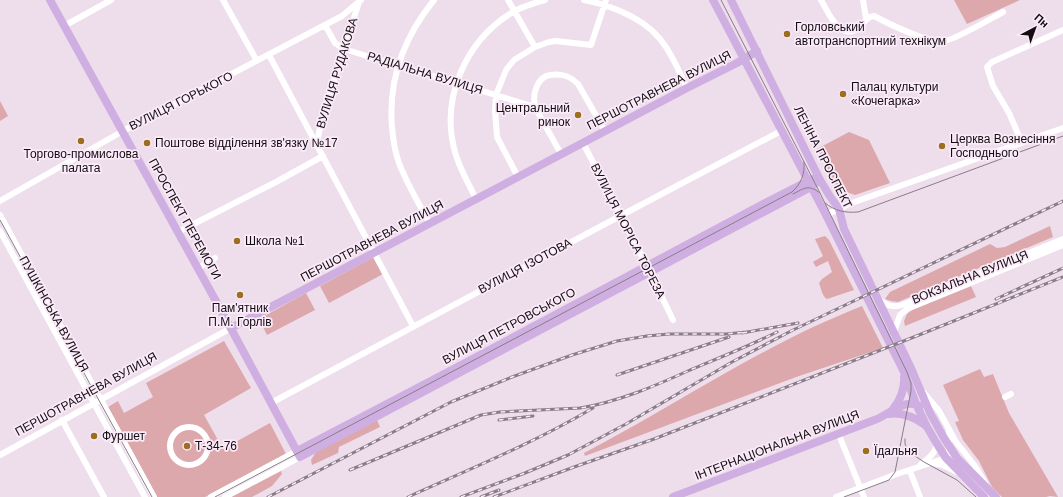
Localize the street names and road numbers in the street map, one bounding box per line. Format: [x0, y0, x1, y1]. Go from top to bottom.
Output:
street label: ВУЛИЦЯ РУДАКОВА [313, 16, 361, 130]
street label: ПЕРШОТРАВНЕВА ВУЛИЦЯ [585, 47, 733, 133]
street label: РАДІАЛЬНА ВУЛИЦЯ [366, 49, 484, 97]
street label: ВУЛИЦЯ ГОРЬКОГО [127, 69, 235, 133]
street label: ЛЕНІНА ПРОСПЕКТ [791, 103, 855, 211]
street label: ПРОСПЕКТ ПЕРЕМОГИ [146, 156, 224, 282]
street label: ВУЛИЦЯ МОРІСА ТОРЕЗА [588, 161, 668, 301]
street label: ПЕРШОТРАВНЕВА ВУЛИЦЯ [298, 197, 446, 285]
street label: ВУЛИЦЯ ІЗОТОВА [476, 235, 574, 297]
street label: ВОКЗАЛЬНА ВУЛИЦЯ [910, 247, 1030, 307]
street label: ПУШКІНСЬКА ВУЛИЦЯ [16, 254, 92, 374]
street label: ВУЛИЦЯ ПЕТРОВСЬКОГО [440, 285, 578, 367]
street label: ПЕРШОТРАВНЕВА ВУЛИЦЯ [13, 349, 159, 439]
street label: ІНТЕРНАЦІОНАЛЬНА ВУЛИЦЯ [693, 407, 861, 483]

